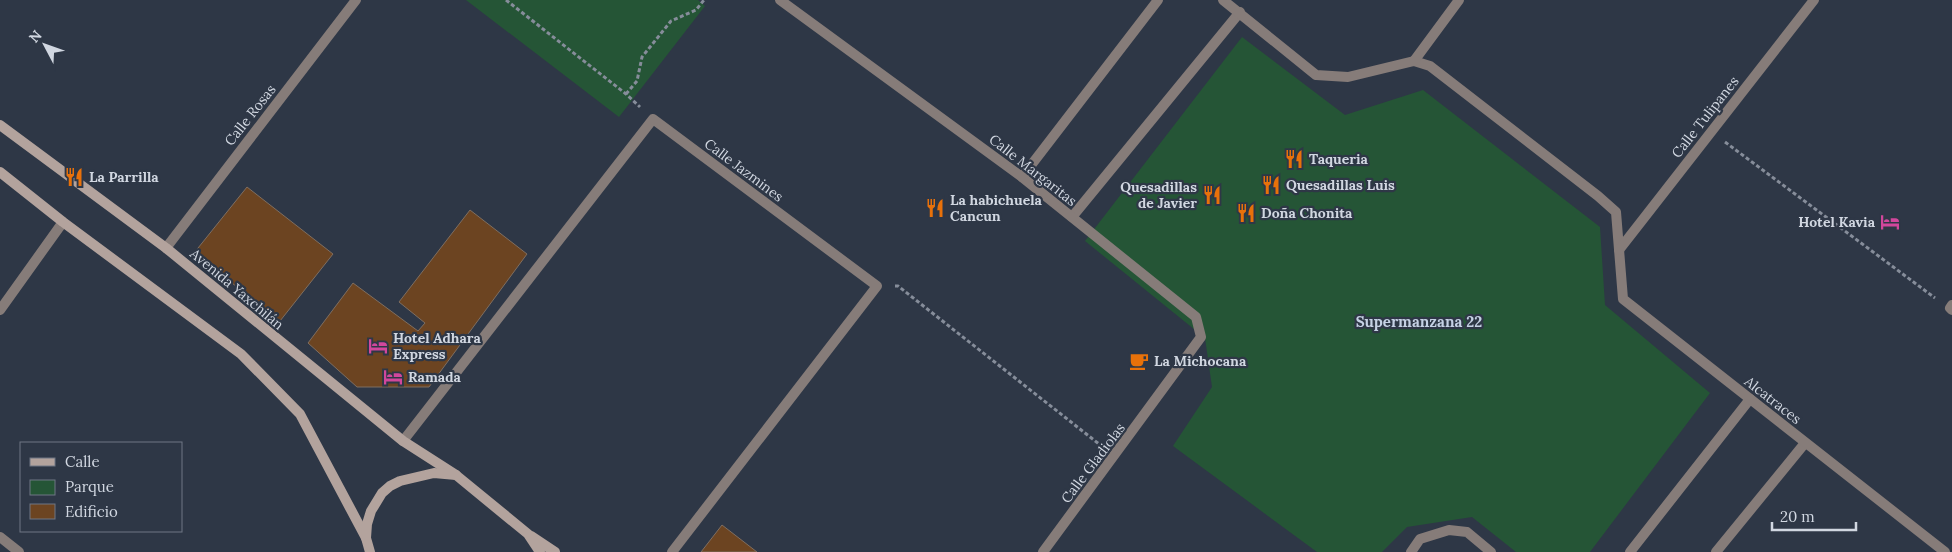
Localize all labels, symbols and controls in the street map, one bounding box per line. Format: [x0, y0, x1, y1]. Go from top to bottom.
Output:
north arrow [20, 20, 70, 70]
text: N [25, 26, 46, 46]
street label: Calle Tulipanes [1667, 72, 1743, 162]
street label: Calle Rosas [220, 81, 280, 149]
street label: Calle Margaritas [986, 130, 1080, 210]
street label: Calle Jazmines [701, 134, 787, 206]
restaurant icon: Taqueria [1283, 148, 1305, 170]
place label: Taqueria [1309, 150, 1368, 168]
restaurant icon: La Parrilla [63, 166, 85, 188]
place label: La Parrilla [89, 168, 159, 186]
restaurant icon: Quesadillas Luis [1260, 174, 1282, 196]
place label: Quesadillas Luis [1286, 176, 1395, 194]
place label: Quesadillas de Javier [1120, 178, 1197, 212]
restaurant icon: Quesadillas de Javier [1201, 184, 1223, 206]
place label: La habichuela Cancun [950, 191, 1043, 225]
restaurant icon: La habichuela Cancun [924, 197, 946, 219]
restaurant icon: Doña Chonita [1235, 202, 1257, 224]
place label: Doña Chonita [1261, 204, 1353, 222]
hotel icon: Hotel Kavia [1879, 211, 1901, 233]
place label: Hotel Kavia [1798, 213, 1876, 231]
street label: Avenida Yaxchilán [186, 244, 288, 334]
district label: Supermanzana 22 [1356, 312, 1482, 331]
place label: Hotel Adhara Express [393, 329, 481, 363]
hotel icon: Hotel Adhara Express [367, 335, 389, 357]
cafe icon: La Michocana [1128, 350, 1150, 372]
place label: La Michocana [1154, 352, 1247, 370]
hotel icon: Ramada [382, 366, 404, 388]
place label: Ramada [408, 368, 461, 386]
street label: Alcatraces [1740, 372, 1805, 428]
street label: Calle Gladiolas [1057, 419, 1129, 507]
legend [20, 442, 182, 532]
text: Calle [65, 452, 100, 471]
text: Parque [65, 477, 114, 496]
scale bar [1772, 500, 1856, 532]
text: Edificio [65, 502, 118, 521]
text: 20 m [1780, 507, 1815, 526]

